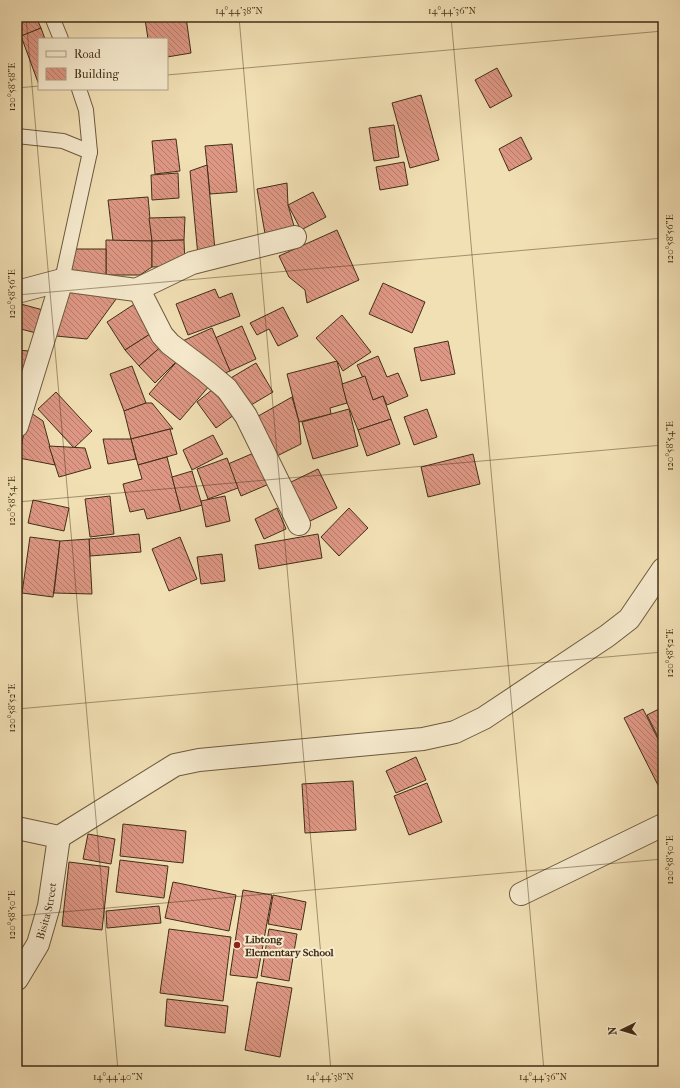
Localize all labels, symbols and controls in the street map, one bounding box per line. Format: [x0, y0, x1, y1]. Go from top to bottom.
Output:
text: 14°44'38"N [215, 5, 263, 17]
text: 14°44'36"N [428, 5, 476, 17]
legend [38, 38, 168, 90]
text: Road [74, 47, 101, 61]
text: 120°58'58"E [6, 63, 18, 111]
text: Building [74, 67, 119, 81]
text: 120°58'56"E [664, 214, 676, 264]
text: 120°58'56"E [6, 269, 18, 319]
text: 120°58'54"E [664, 421, 676, 471]
text: 120°58'54"E [6, 476, 18, 526]
text: 120°58'52"E [664, 629, 676, 677]
text: 120°58'52"E [6, 684, 18, 732]
text: 120°58'50"E [664, 835, 676, 885]
street label: Bisita Street [33, 882, 59, 941]
text: 120°58'50"E [6, 890, 18, 940]
place label: Libtong Elementary School [245, 933, 335, 959]
marker: Libtong Elementary School [232, 940, 242, 950]
north arrow [602, 1010, 642, 1050]
text: N [606, 1025, 619, 1036]
text: 14°44'40"N [93, 1071, 143, 1083]
text: 14°44'38"N [306, 1071, 354, 1083]
text: 14°44'36"N [519, 1071, 567, 1083]

